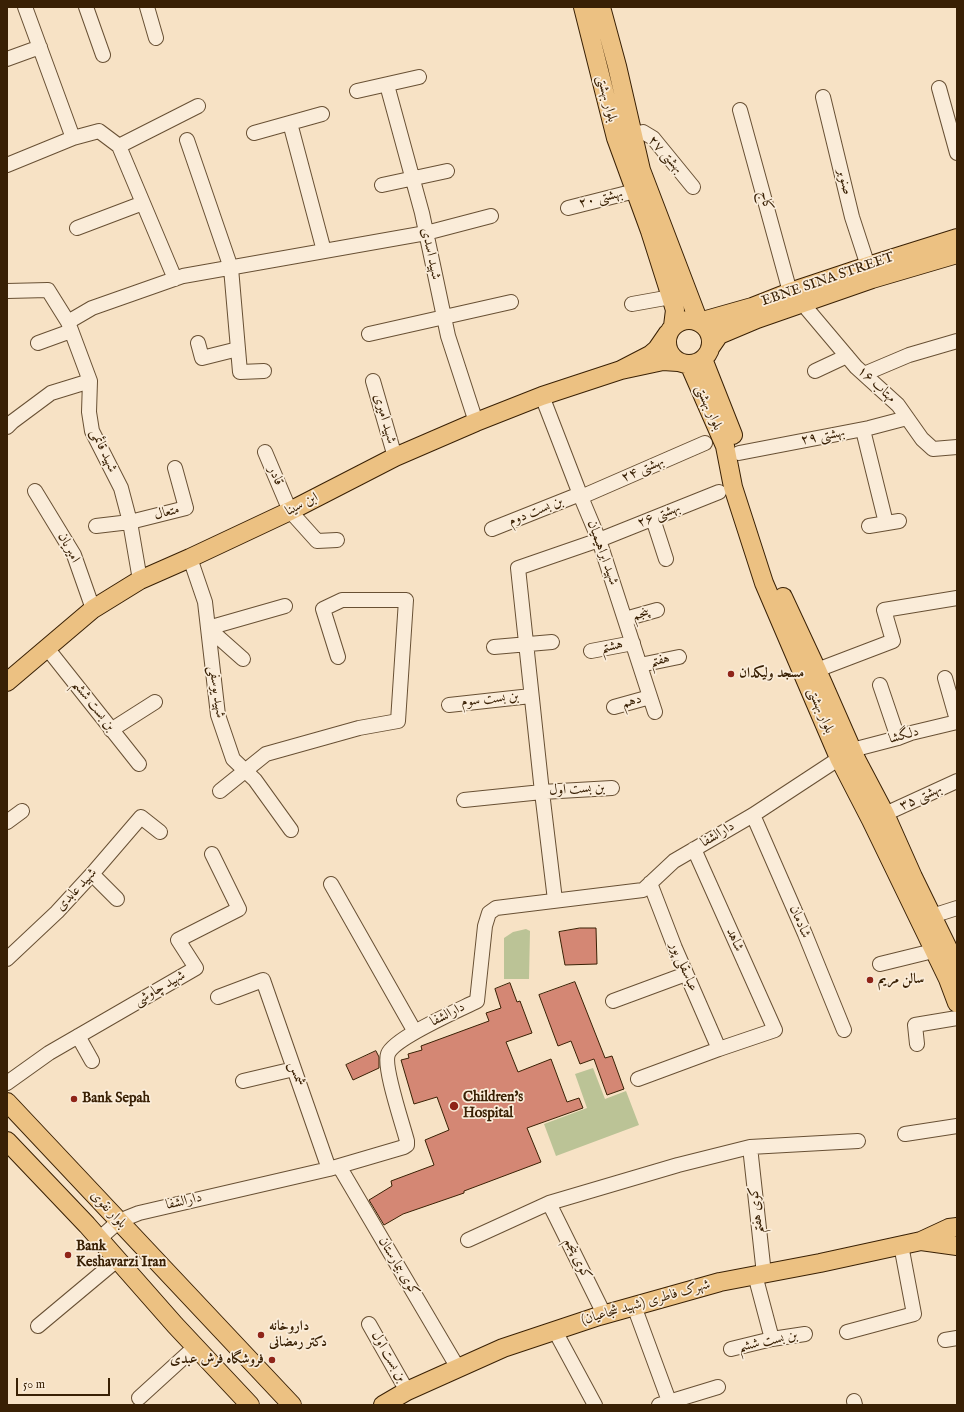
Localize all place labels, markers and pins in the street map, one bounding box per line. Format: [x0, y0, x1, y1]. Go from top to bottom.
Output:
place label: مسجد ولیکدان [739, 666, 804, 682]
marker: مسجد ولیکدان [726, 669, 736, 679]
place label: سالن مریم [878, 972, 924, 988]
marker: سالن مریم [865, 975, 875, 985]
place label: Children's Hospital [463, 1090, 523, 1122]
place label: Bank Sepah [82, 1091, 150, 1107]
marker: Bank Sepah [69, 1094, 79, 1104]
marker: Children's Hospital [448, 1100, 460, 1112]
place label: Bank Keshavarzi Iran [76, 1239, 166, 1272]
marker: Bank Keshavarzi Iran [63, 1250, 73, 1260]
place label: داروخانه دکتر رمضانی [269, 1319, 327, 1352]
marker: داروخانه دکتر رمضانی [256, 1330, 266, 1340]
place label: فروشگاه فرش عبدی [170, 1352, 264, 1368]
marker: فروشگاه فرش عبدی [267, 1355, 277, 1365]

